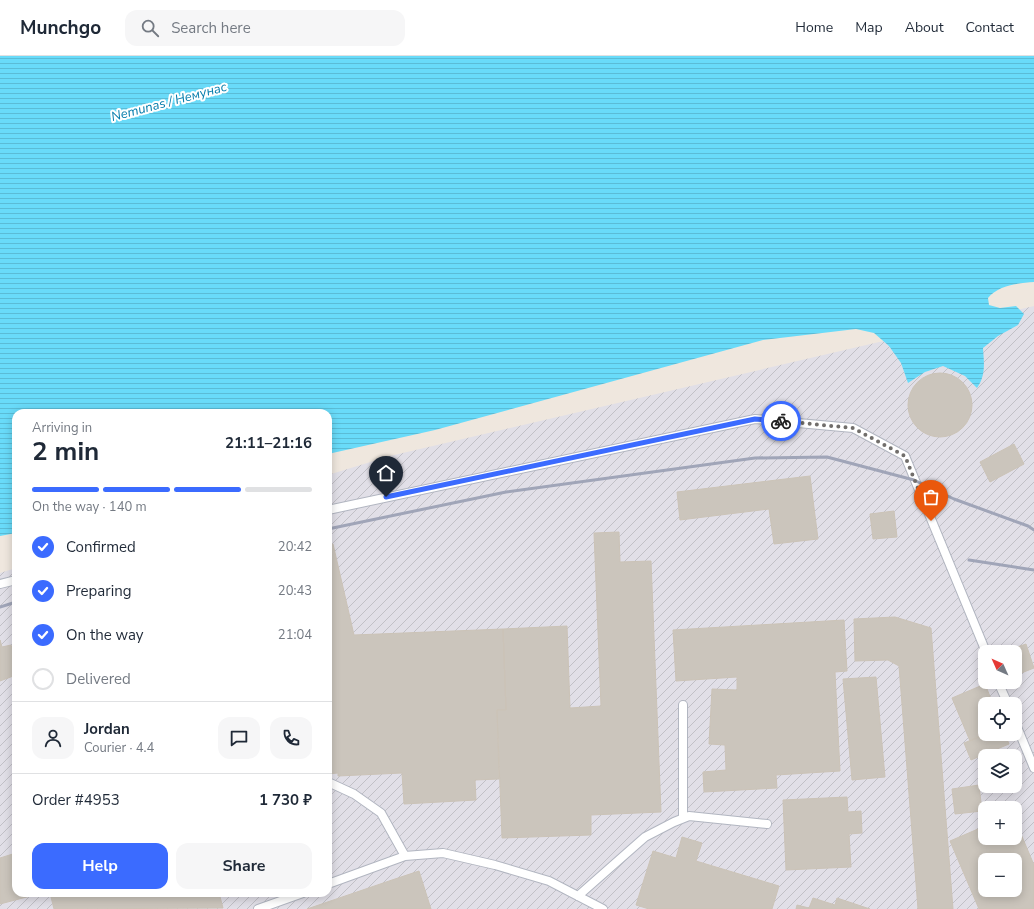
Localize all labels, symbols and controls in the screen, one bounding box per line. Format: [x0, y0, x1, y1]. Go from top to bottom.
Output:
search box [125, 10, 405, 46]
text: Munchgo [20, 15, 101, 41]
icon: search [139, 17, 161, 39]
text: Search here [171, 18, 251, 38]
text: Home [795, 18, 833, 37]
text: Map [855, 18, 883, 37]
text: About [905, 18, 944, 37]
text: Contact [966, 18, 1014, 37]
water label: Nemunas / Немунас [109, 78, 230, 126]
courier [761, 401, 801, 441]
icon: bike [770, 410, 792, 432]
text: Arriving in [32, 419, 92, 437]
text: 21:11–21:16 [225, 433, 312, 453]
text: 2 min [32, 434, 99, 469]
pin [369, 456, 403, 497]
icon: home [375, 462, 397, 484]
pin [914, 480, 948, 521]
icon: bag [920, 486, 942, 508]
text: On the way · 140 m [32, 498, 147, 516]
icon: check [32, 536, 54, 558]
text: Confirmed [66, 537, 136, 557]
text: 20:42 [278, 538, 312, 556]
icon: check [32, 580, 54, 602]
text: Preparing [66, 581, 131, 601]
text: 20:43 [278, 582, 312, 600]
icon: check [32, 624, 54, 646]
text: On the way [66, 625, 144, 645]
text: 21:04 [278, 626, 312, 644]
north arrow [978, 645, 1022, 689]
map controls [978, 645, 1022, 897]
text: Delivered [66, 669, 131, 689]
button: locate [978, 697, 1022, 741]
button: person [32, 717, 74, 759]
button: chat [218, 717, 260, 759]
button: phone [270, 717, 312, 759]
text: Jordan [84, 719, 130, 739]
text: Courier · 4.4 [84, 739, 154, 757]
button: layers [978, 749, 1022, 793]
text: Order #4953 [32, 790, 120, 810]
text: 1 730 ₽ [259, 790, 312, 810]
button: + [978, 801, 1022, 845]
button: Help [32, 843, 168, 889]
button: Share [176, 843, 312, 889]
button: − [978, 853, 1022, 897]

